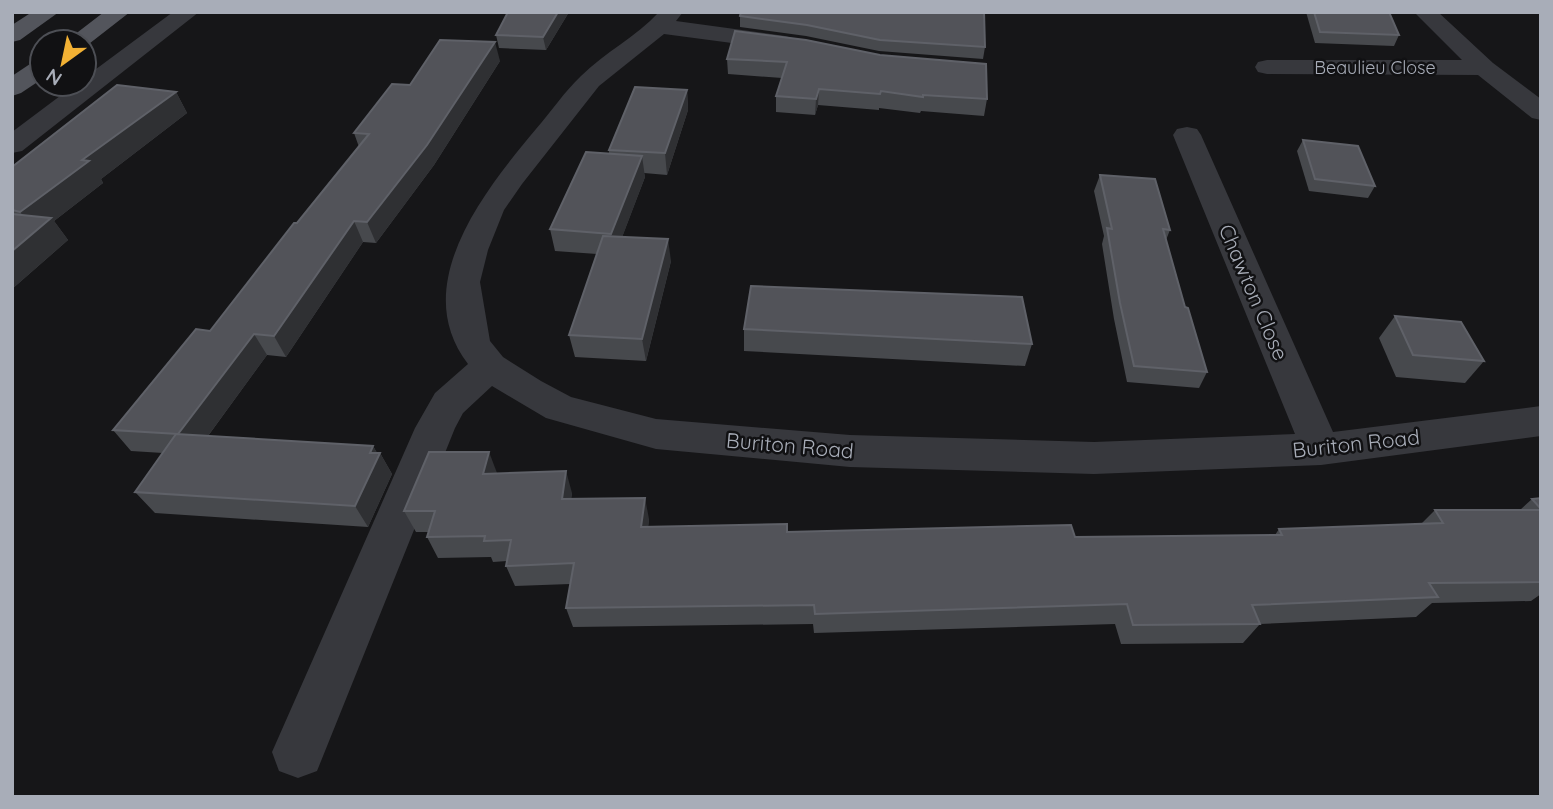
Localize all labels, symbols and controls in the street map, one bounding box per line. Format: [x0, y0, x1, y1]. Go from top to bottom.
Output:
north arrow [28, 28, 98, 98]
street label: Beaulieu Close [1314, 56, 1436, 79]
text: N [41, 63, 66, 91]
street label: Chawton Close [1214, 220, 1294, 364]
street label: Buriton Road [1291, 423, 1421, 463]
street label: Buriton Road [725, 426, 855, 464]

